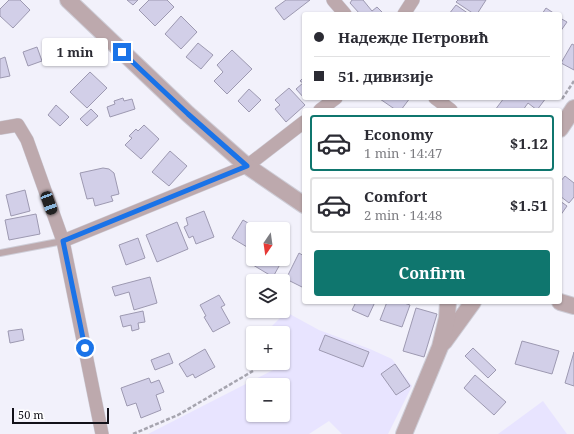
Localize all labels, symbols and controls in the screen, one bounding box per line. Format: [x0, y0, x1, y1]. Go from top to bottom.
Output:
text: Надежде Петровић [338, 27, 489, 47]
callout: 1 min [42, 38, 108, 66]
text: 1 min [57, 43, 93, 61]
route end [113, 43, 131, 61]
text: 51. дивизије [338, 66, 433, 86]
text: Economy [364, 124, 433, 144]
icon: car [316, 125, 352, 161]
text: $1.12 [510, 133, 548, 153]
text: 1 min · 14:47 [364, 144, 442, 162]
text: Comfort [364, 186, 427, 206]
icon: car [316, 187, 352, 223]
car [39, 190, 59, 216]
text: $1.51 [510, 195, 548, 215]
text: 2 min · 14:48 [364, 206, 442, 224]
north arrow [246, 222, 290, 266]
map controls [246, 222, 290, 422]
button: Confirm [314, 250, 550, 296]
button: layers [246, 274, 290, 318]
button: + [246, 326, 290, 370]
route start [76, 339, 94, 357]
button: − [246, 378, 290, 422]
scale bar [12, 406, 109, 425]
text: 50 m [18, 407, 44, 422]

